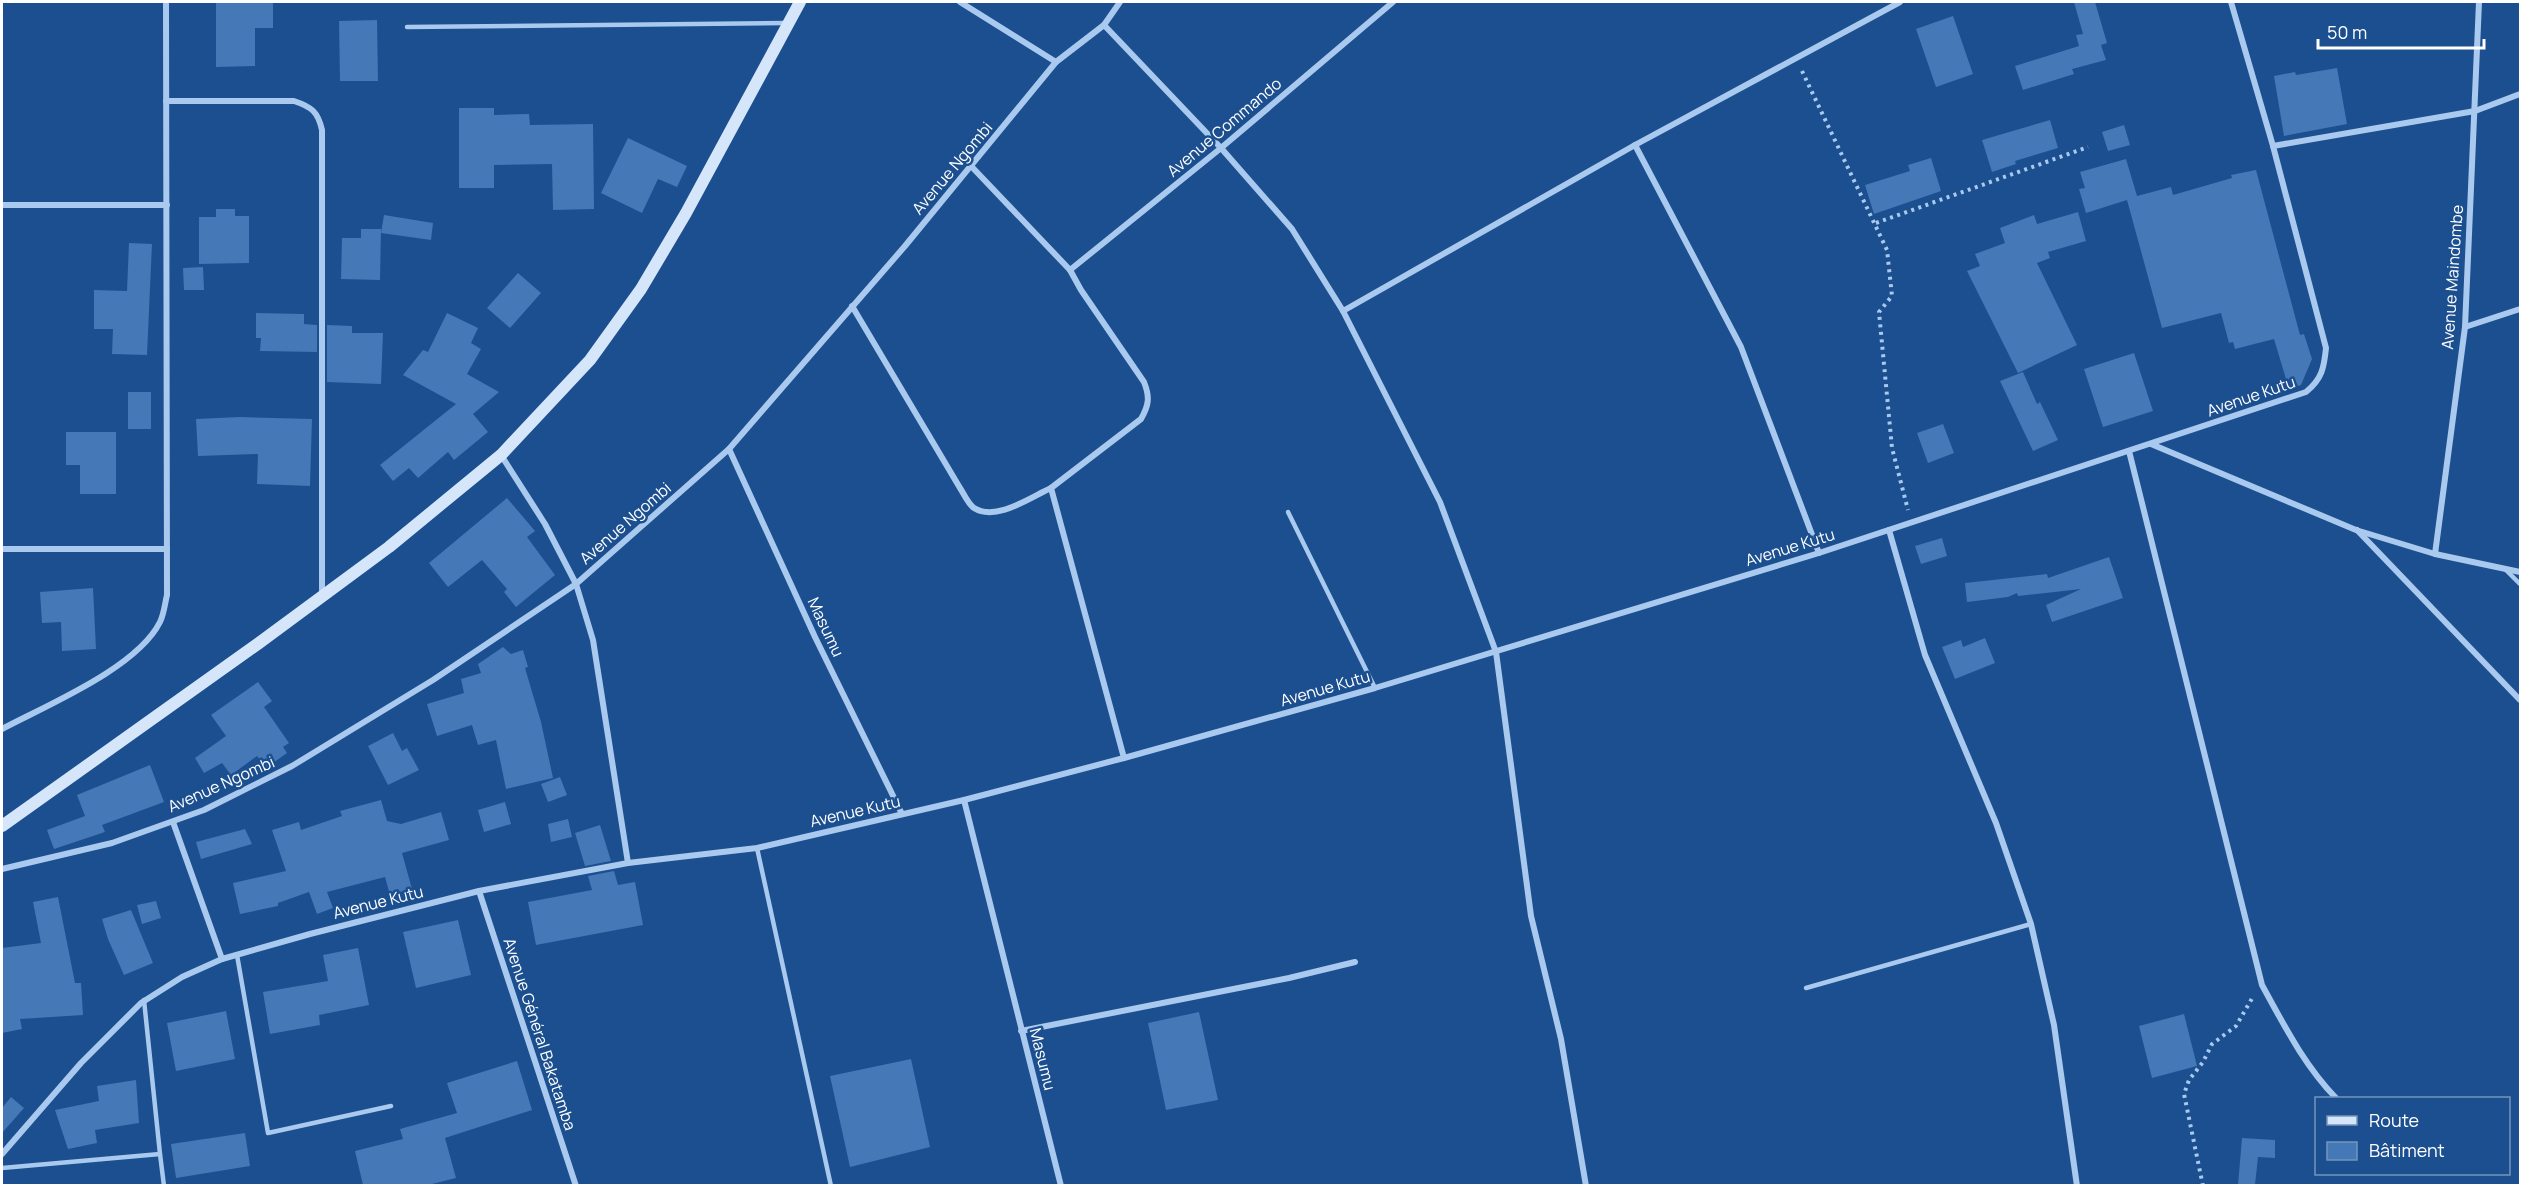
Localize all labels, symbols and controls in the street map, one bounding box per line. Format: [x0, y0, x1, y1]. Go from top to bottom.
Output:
scale bar [2318, 12, 2484, 50]
text: 50 m [2327, 20, 2367, 44]
street label: Avenue Commando [1162, 73, 1286, 181]
street label: Avenue Ngombi [907, 117, 997, 219]
street label: Avenue Maindombe [2436, 204, 2468, 350]
street label: Avenue Kutu [2204, 371, 2298, 421]
street label: Avenue Ngombi [575, 477, 675, 569]
street label: Avenue Kutu [1743, 523, 1837, 571]
street label: Masumu [803, 594, 849, 660]
street label: Avenue Kutu [1278, 665, 1372, 711]
street label: Avenue Ngombi [164, 751, 278, 817]
street label: Avenue Kutu [808, 790, 902, 832]
street label: Avenue Kutu [331, 880, 425, 924]
street label: Avenue Général Bakatamba [498, 935, 582, 1133]
street label: Masumu [1025, 1026, 1061, 1092]
legend [2315, 1097, 2510, 1175]
text: Route [2369, 1108, 2419, 1132]
text: Bâtiment [2369, 1138, 2445, 1162]

